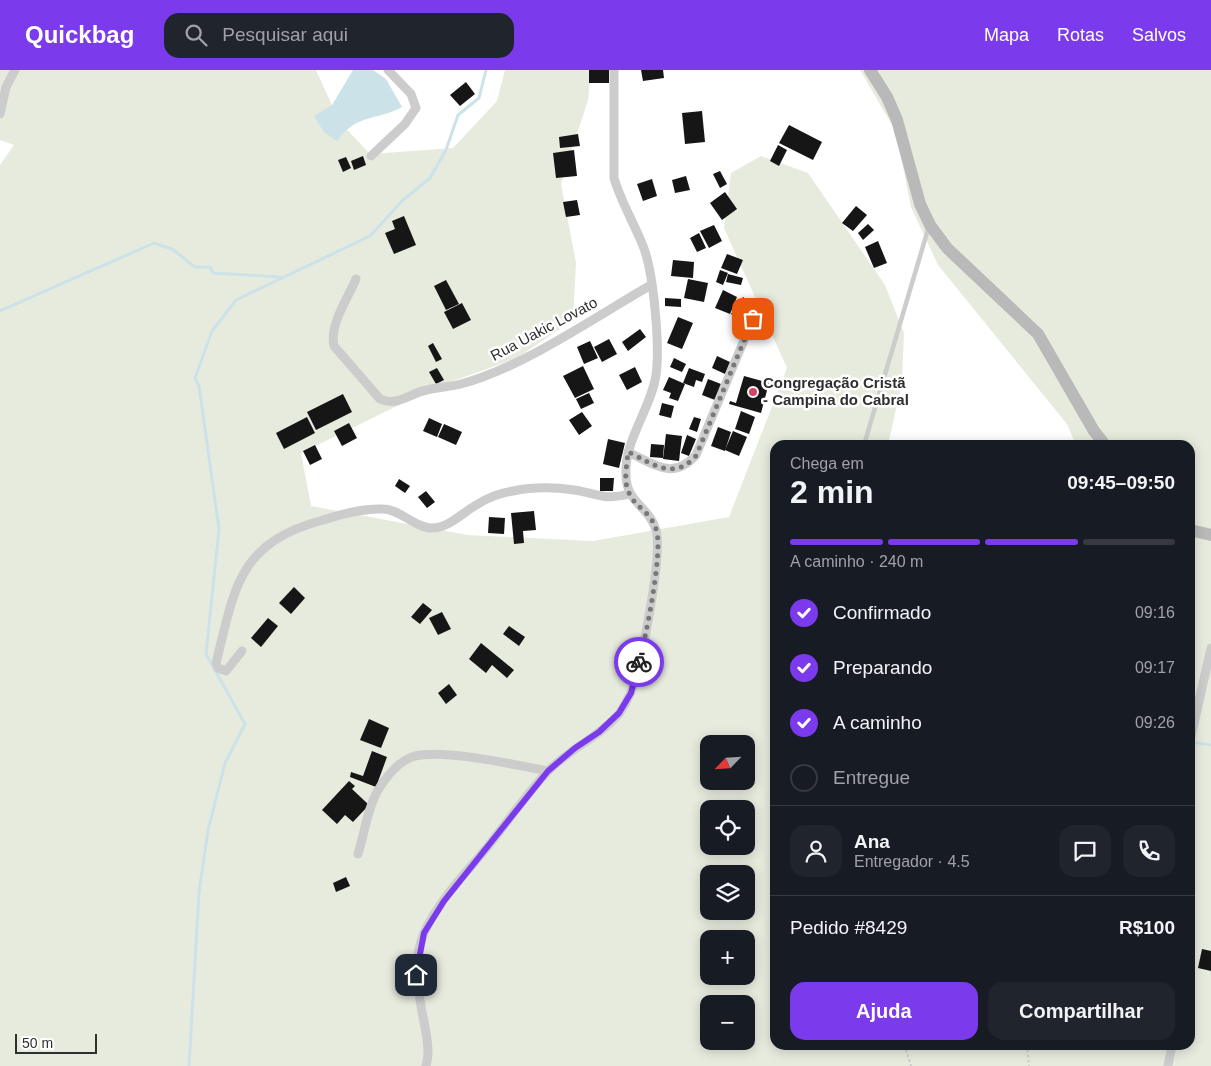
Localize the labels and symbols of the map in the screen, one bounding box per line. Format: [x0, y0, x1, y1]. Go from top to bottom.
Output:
street label: Rua Uakic Lovato [488, 293, 600, 364]
pin [732, 298, 774, 340]
place label: Congregação Cristã - Campina do Cabral [763, 374, 909, 408]
marker: Congregação Cristã - Campina do Cabral [747, 386, 759, 398]
courier [614, 637, 664, 687]
north arrow [700, 735, 755, 790]
pin [395, 954, 437, 996]
scale bar [15, 1031, 98, 1054]

